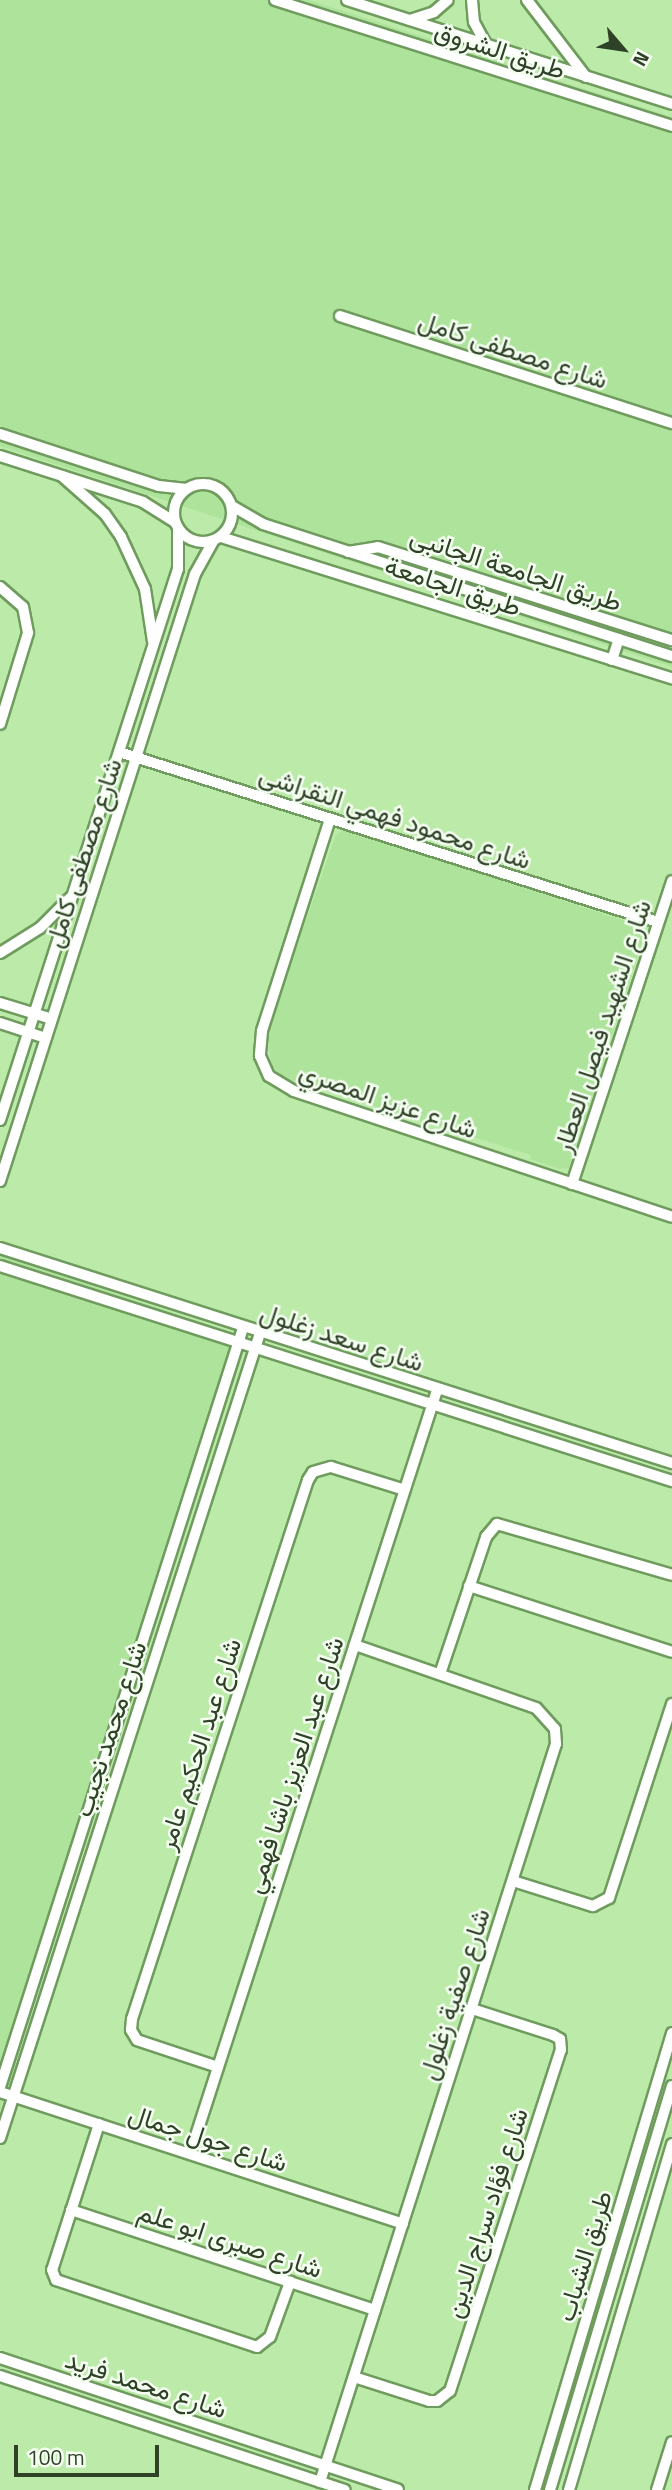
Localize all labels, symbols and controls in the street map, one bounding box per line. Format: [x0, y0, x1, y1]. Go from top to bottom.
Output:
street label: طريق الشروق [431, 14, 569, 86]
north arrow [588, 14, 658, 84]
text: N [626, 47, 658, 72]
street label: شارع مصطفى كامل [415, 305, 611, 395]
street label: طريق الجامعة الجانبى [406, 520, 626, 618]
street label: طريق الجامعة [381, 549, 525, 623]
street label: شارع مصطفى كامل [38, 755, 128, 951]
street label: شارع محمود فهمي النقراشى [255, 758, 535, 876]
street label: شارع الشهيد فيصل العطار [546, 896, 658, 1156]
street label: شارع عزيز المصري [295, 1055, 481, 1145]
street label: شارع سعد زغلول [256, 1296, 428, 1378]
street label: شارع عبد العزيز باشا فهمي [238, 1633, 350, 1897]
street label: شارع عبد الحكيم عامر [150, 1634, 248, 1854]
street label: شارع محمد نجيب [67, 1637, 153, 1821]
street label: شارع صفية زغلول [412, 1904, 496, 2084]
street label: شارع جول جمال [125, 2098, 291, 2178]
street label: شارع فؤاد سراج الدين [437, 2104, 535, 2322]
street label: طريق الشباب [549, 2187, 619, 2325]
street label: شارع صبرى ابو علم [134, 2195, 326, 2285]
street label: شارع محمد فريد [61, 2343, 231, 2425]
scale bar [18, 2430, 163, 2474]
text: 100 m [27, 2441, 84, 2473]

